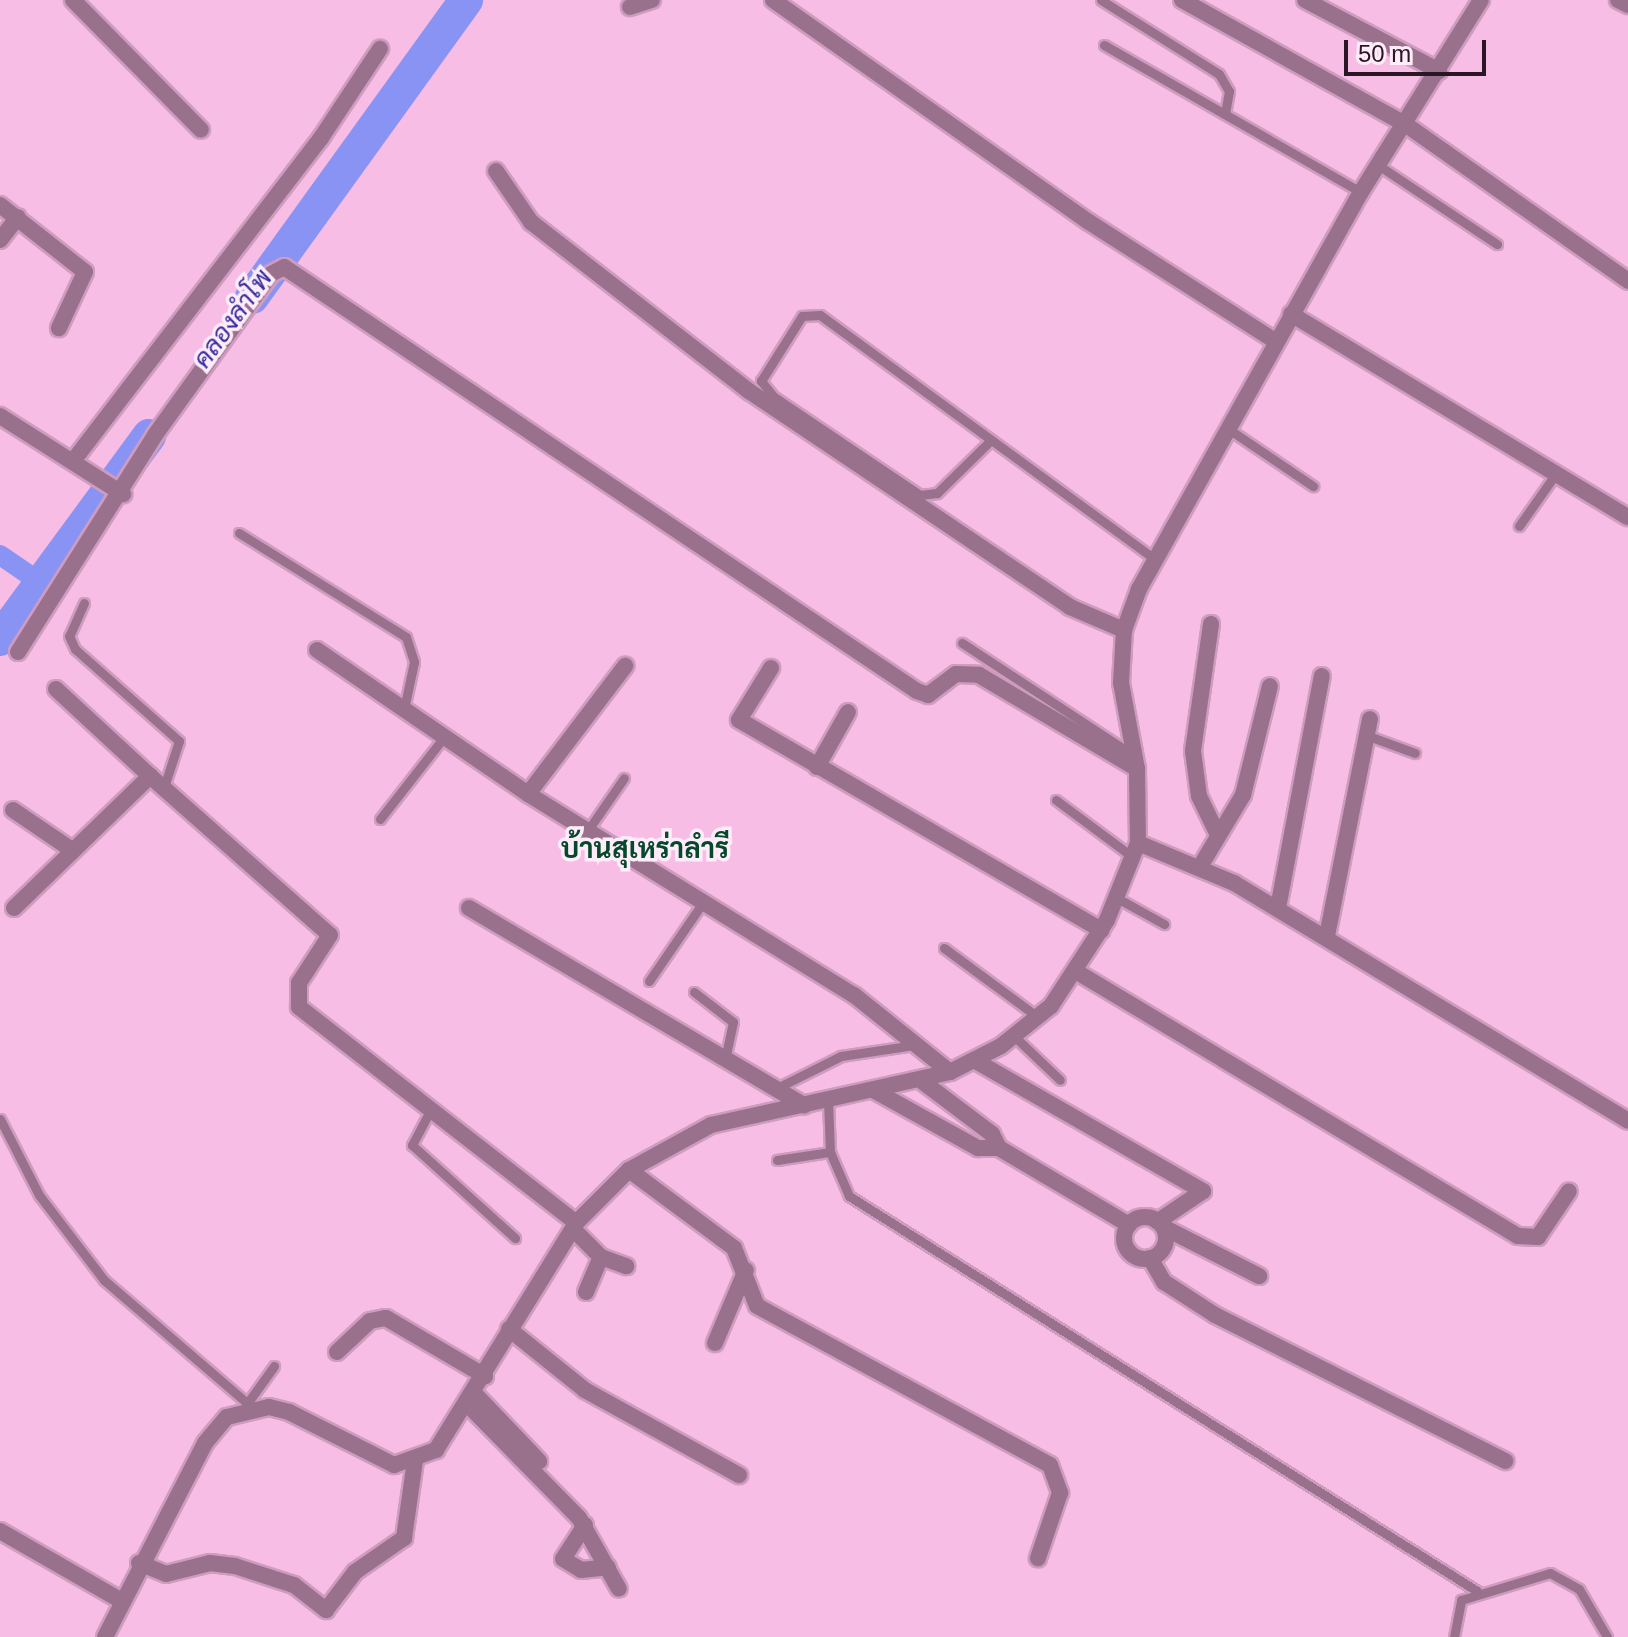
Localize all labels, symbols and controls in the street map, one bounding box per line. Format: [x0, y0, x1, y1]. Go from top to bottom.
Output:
scale bar [1348, 24, 1490, 74]
text: 50 m [1358, 40, 1411, 67]
water label: คลองลำโพ [187, 264, 279, 374]
district label: บ้านสุเหร่าลำรี [561, 832, 729, 866]

